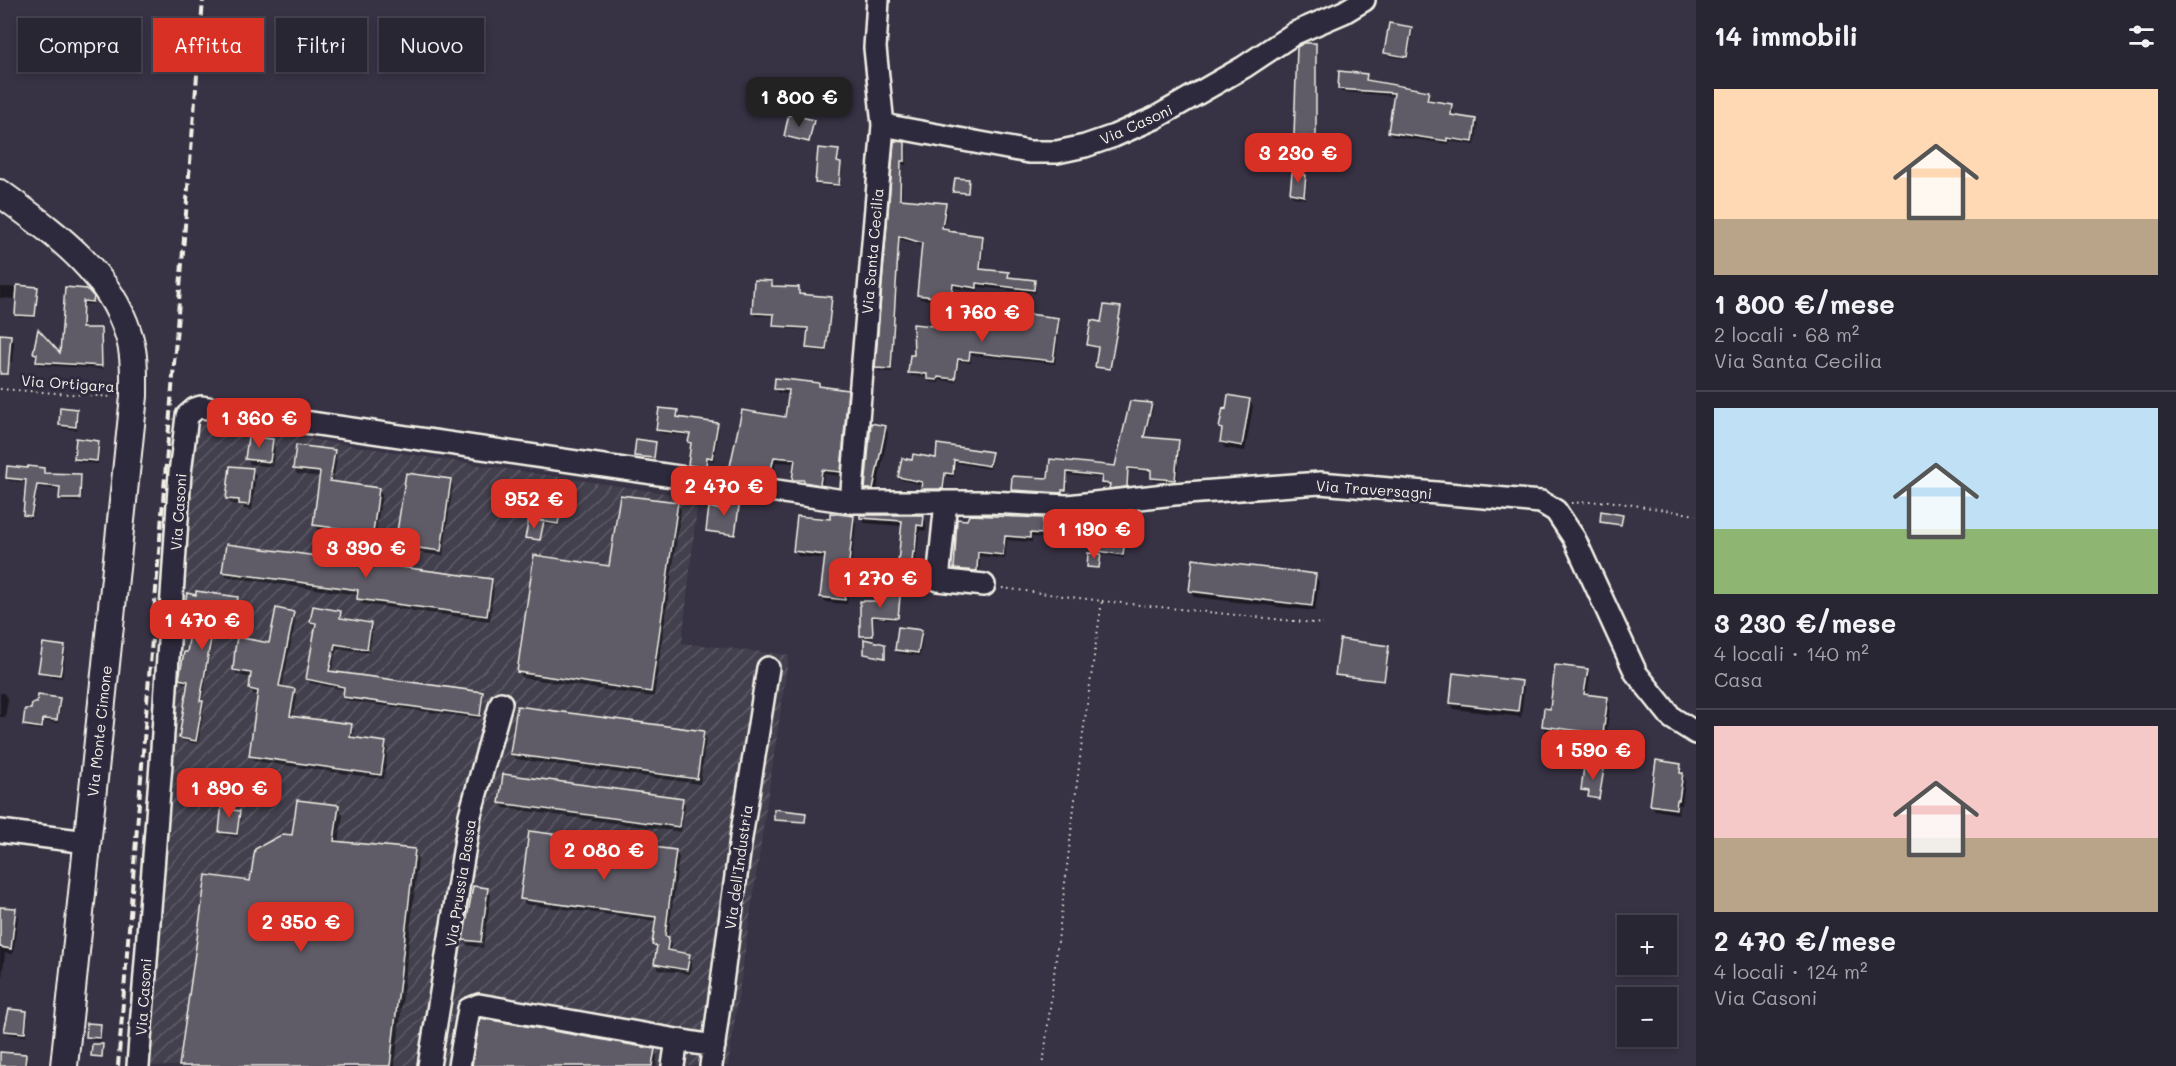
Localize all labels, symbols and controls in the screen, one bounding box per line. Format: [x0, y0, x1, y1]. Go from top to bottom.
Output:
chip: Compra [18, 18, 141, 72]
chip: Affitta [153, 18, 264, 72]
chip: Filtri [276, 18, 367, 72]
chip: Nuovo [379, 18, 484, 72]
text: 14 immobili [1714, 19, 1858, 53]
icon: filters [2125, 20, 2158, 53]
pin: 1 800 € [744, 77, 854, 128]
text: 1 800 € [760, 83, 838, 109]
street label: Via Casoni [1097, 99, 1175, 149]
icon: home [1882, 128, 1990, 236]
pin: 3 230 € [1243, 133, 1353, 184]
text: 3 230 € [1259, 139, 1337, 165]
street label: Via Santa Cecilia [857, 187, 887, 315]
text: 1 800 €/mese [1714, 287, 1895, 321]
pin: 1 760 € [927, 292, 1037, 343]
text: 1 760 € [944, 298, 1020, 324]
text: 2 locali · 68 m² [1714, 321, 1859, 347]
text: Via Santa Cecilia [1714, 347, 1882, 373]
street label: Via Ortigara [20, 370, 116, 396]
pin: 1 360 € [204, 398, 314, 449]
text: 1 360 € [221, 404, 297, 430]
icon: home [1882, 447, 1990, 555]
pin: 2 470 € [669, 466, 779, 517]
text: 2 470 € [685, 472, 763, 498]
street label: Via Casoni [165, 473, 191, 551]
street label: Via Traversagni [1315, 475, 1433, 503]
pin: 952 € [492, 479, 576, 530]
text: 952 € [505, 485, 563, 511]
pin: 1 190 € [1039, 509, 1149, 560]
text: 1 190 € [1057, 515, 1131, 541]
pin: 3 390 € [311, 528, 421, 579]
text: 3 390 € [326, 534, 406, 560]
pin: 1 270 € [825, 558, 935, 609]
text: 1 270 € [843, 564, 917, 590]
pin: 1 470 € [147, 600, 257, 651]
text: 1 470 € [164, 606, 240, 632]
text: 3 230 €/mese [1714, 606, 1896, 640]
text: 4 locali · 140 m² [1714, 640, 1869, 666]
street label: Via Monte Cimone [82, 664, 116, 798]
text: Casa [1714, 666, 1763, 692]
pin: 1 590 € [1538, 730, 1648, 781]
text: 1 590 € [1555, 736, 1631, 762]
icon: home [1882, 765, 1990, 873]
pin: 1 890 € [174, 768, 284, 819]
text: 1 890 € [191, 774, 267, 800]
street label: Via dell'Industria [719, 803, 757, 931]
street label: Via Prussia Bassa [440, 818, 480, 948]
pin: 2 080 € [549, 830, 659, 881]
text: 2 080 € [564, 836, 644, 862]
pin: 2 350 € [246, 902, 356, 953]
text: 2 350 € [262, 908, 340, 934]
map controls [1617, 915, 1677, 1047]
button: + [1617, 915, 1677, 975]
text: 2 470 €/mese [1714, 924, 1896, 958]
street label: Via Casoni [130, 958, 156, 1036]
text: 4 locali · 124 m² [1714, 958, 1868, 984]
text: Via Casoni [1714, 984, 1817, 1010]
button: − [1617, 987, 1677, 1047]

